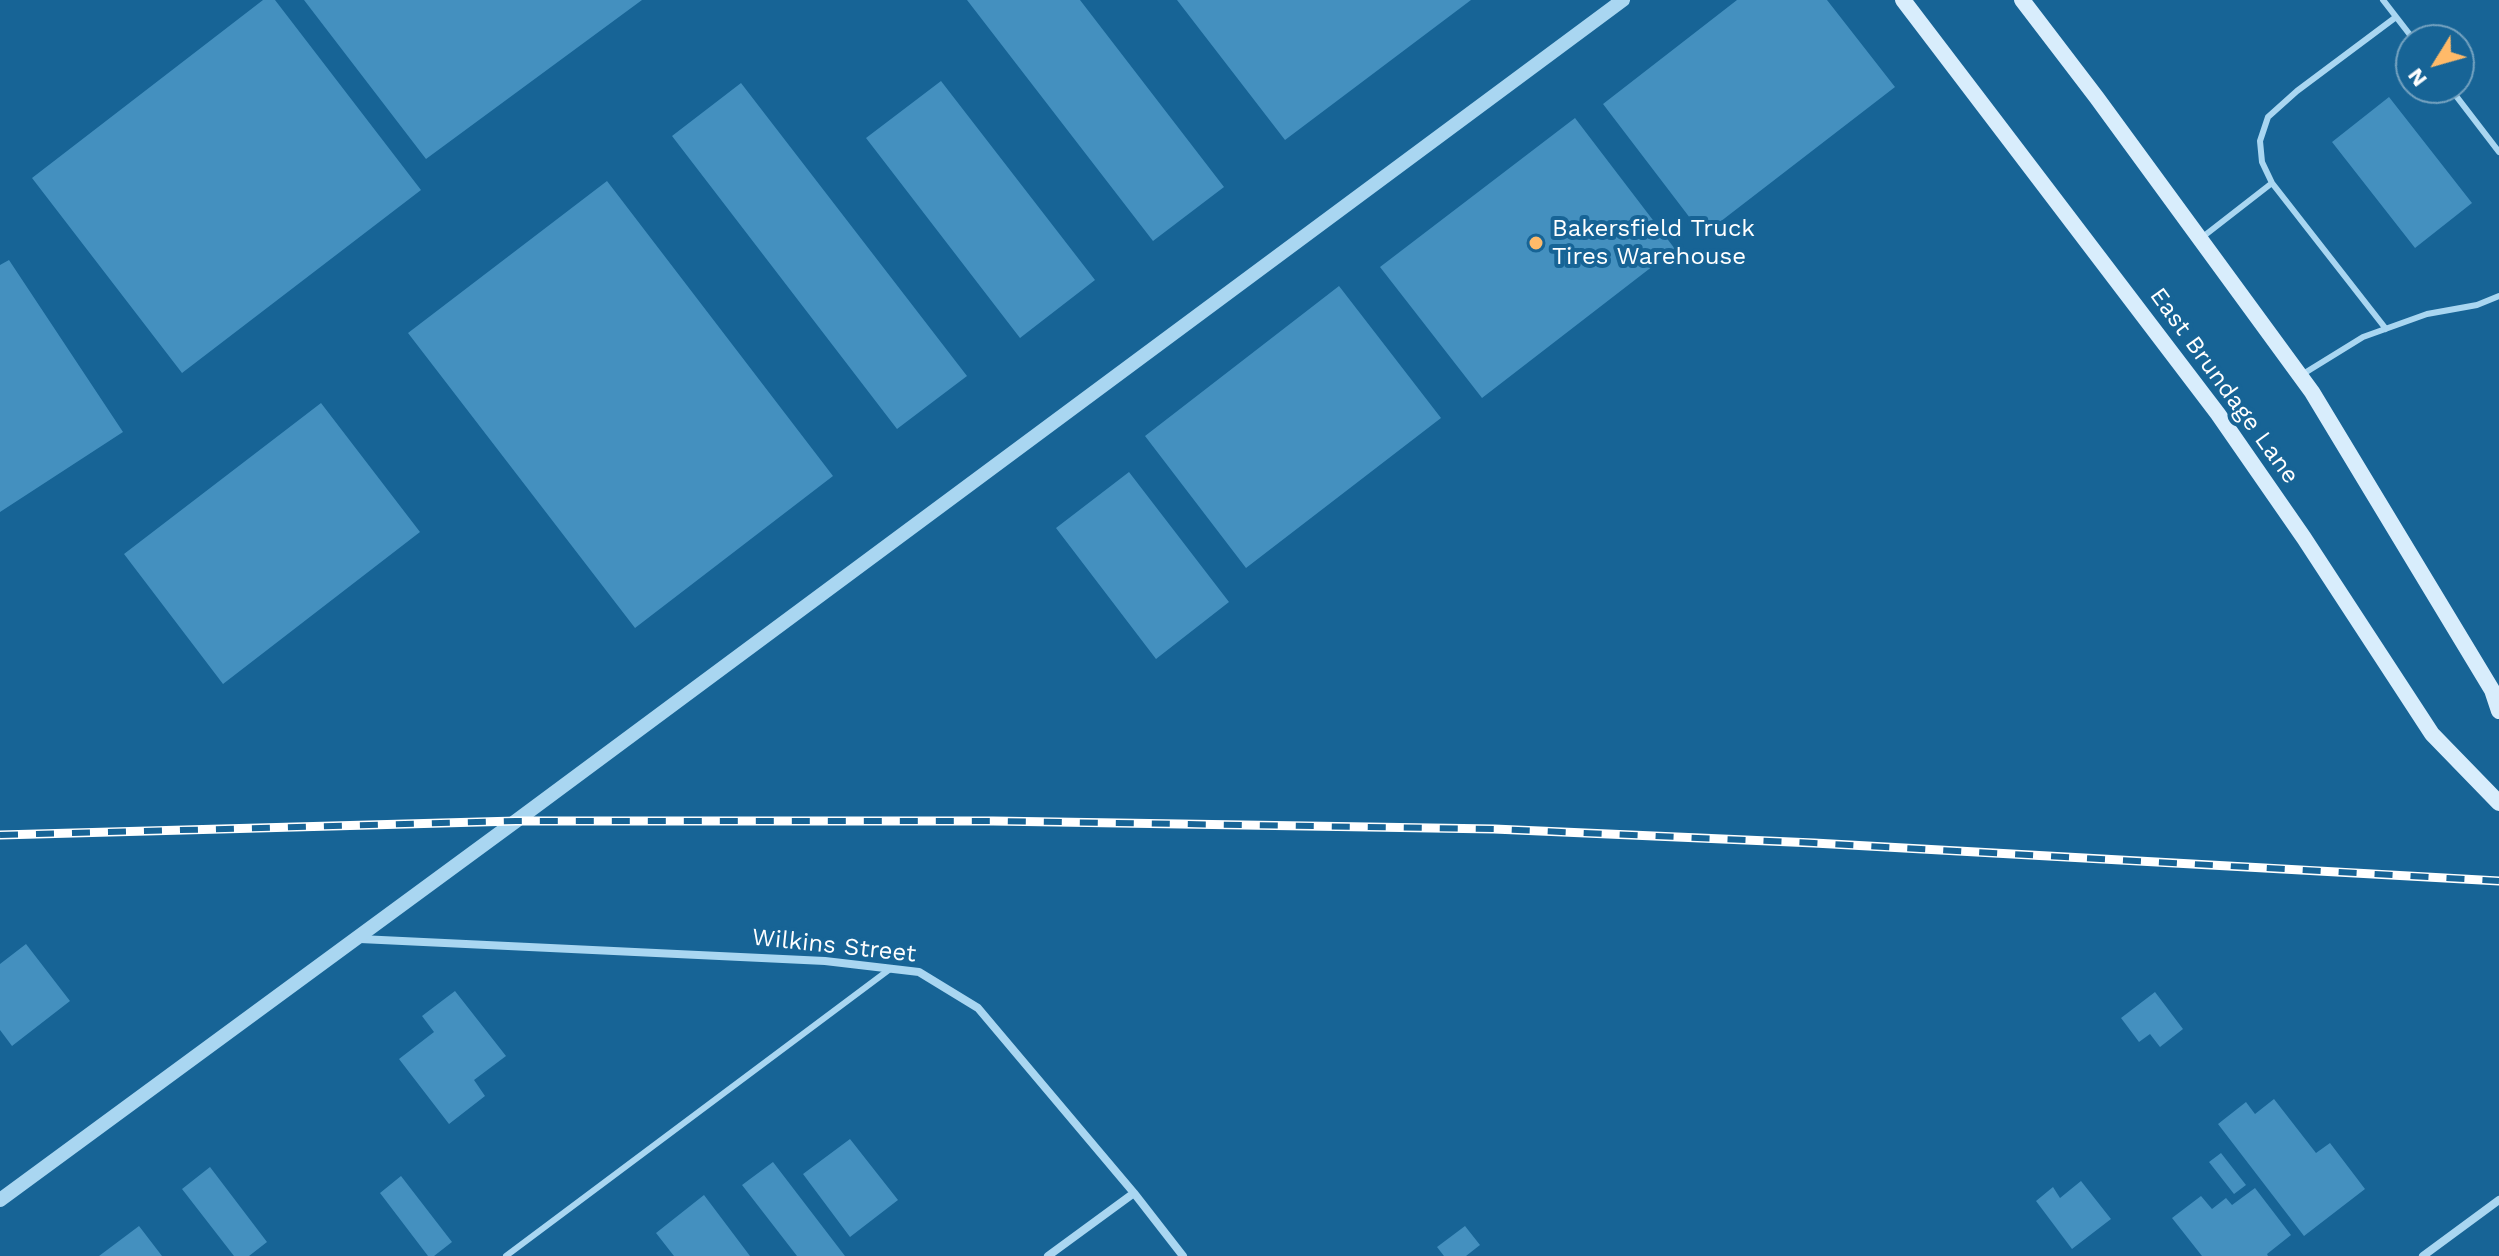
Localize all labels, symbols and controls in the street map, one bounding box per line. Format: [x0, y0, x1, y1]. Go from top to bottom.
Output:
north arrow [2395, 24, 2475, 104]
text: N [2402, 64, 2432, 92]
place label: Bakersfield Truck Tires Warehouse [1552, 215, 1755, 271]
marker: Bakersfield Truck Tires Warehouse [1527, 234, 1545, 252]
street label: East Brundage Lane [2143, 282, 2305, 490]
street label: Wilkins Street [751, 923, 917, 969]

